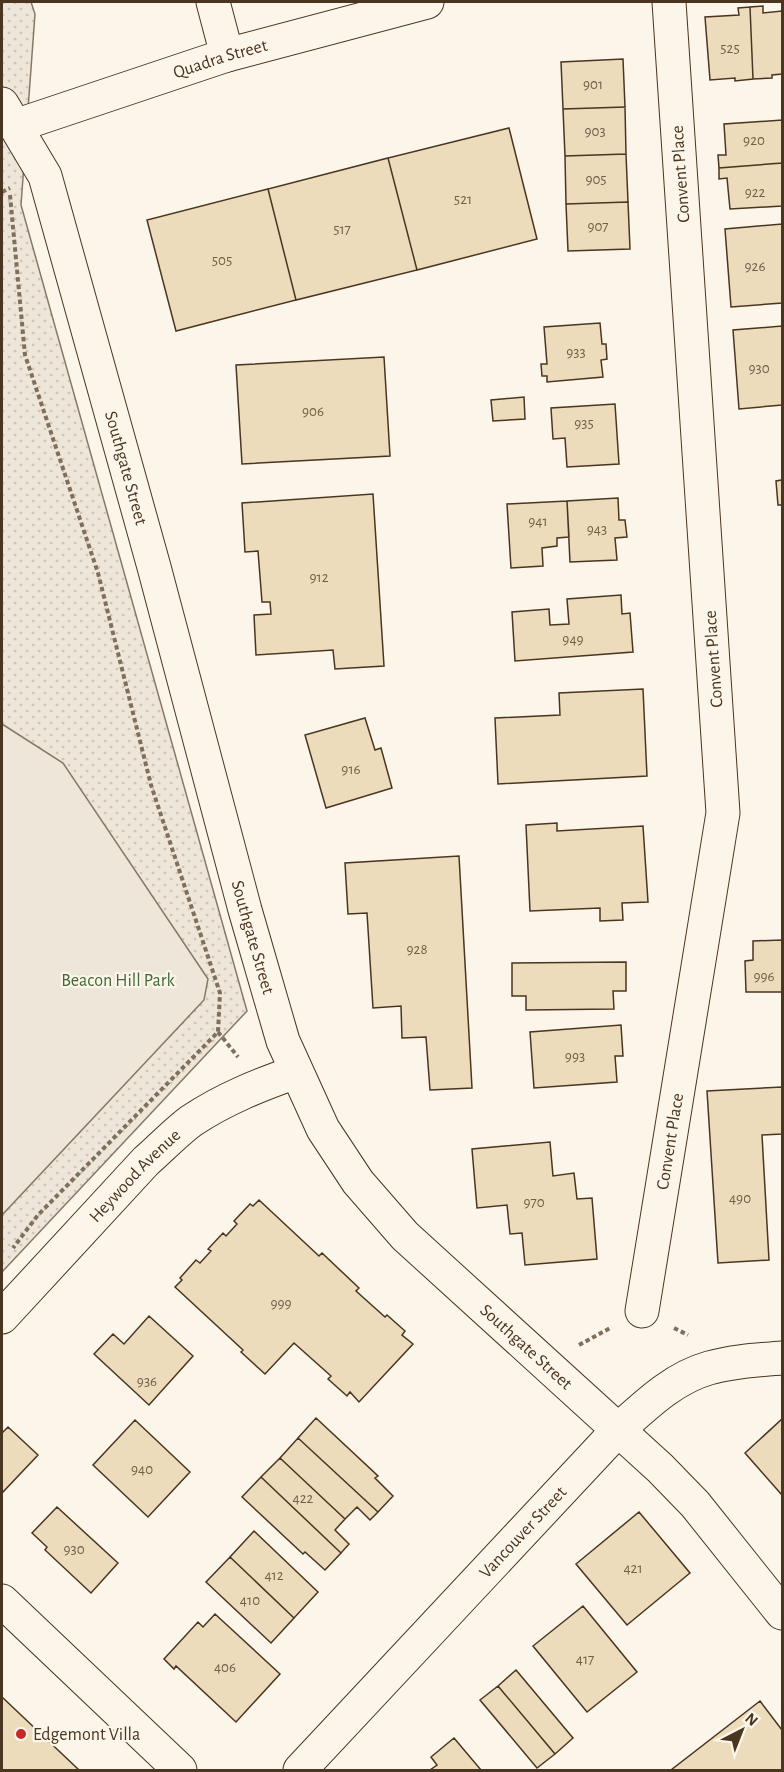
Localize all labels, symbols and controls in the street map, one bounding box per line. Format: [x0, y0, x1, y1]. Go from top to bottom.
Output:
street label: Quadra Street [171, 37, 270, 82]
house number: 525 [720, 41, 740, 56]
house number: 901 [583, 77, 603, 92]
house number: 903 [584, 124, 606, 139]
street label: Convent Place [669, 125, 693, 223]
house number: 920 [743, 133, 765, 148]
house number: 905 [585, 172, 607, 187]
house number: 922 [745, 185, 766, 200]
house number: 521 [454, 192, 472, 207]
house number: 907 [587, 219, 609, 234]
house number: 517 [333, 222, 351, 237]
house number: 505 [212, 253, 232, 268]
house number: 926 [745, 259, 765, 274]
house number: 933 [566, 345, 586, 360]
house number: 930 [748, 361, 770, 376]
house number: 906 [302, 404, 324, 419]
street label: Southgate Street [101, 409, 150, 527]
house number: 935 [574, 416, 594, 431]
house number: 941 [528, 514, 548, 529]
house number: 943 [587, 522, 607, 537]
house number: 912 [309, 570, 329, 585]
street label: Convent Place [702, 610, 726, 708]
house number: 949 [562, 632, 584, 647]
house number: 916 [341, 762, 361, 777]
street label: Southgate Street [228, 879, 277, 997]
house number: 928 [407, 942, 428, 957]
house number: 996 [753, 969, 775, 984]
park label: Beacon Hill Park [61, 972, 176, 990]
house number: 993 [565, 1049, 585, 1064]
street label: Convent Place [654, 1092, 687, 1191]
street label: Heywood Avenue [86, 1126, 184, 1226]
house number: 490 [729, 1191, 751, 1206]
house number: 970 [523, 1195, 545, 1210]
house number: 999 [270, 1296, 292, 1311]
street label: Southgate Street [476, 1301, 575, 1394]
house number: 936 [137, 1374, 157, 1389]
house number: 940 [131, 1462, 153, 1477]
street label: Vancouver Street [476, 1483, 571, 1582]
house number: 422 [293, 1491, 314, 1506]
house number: 930 [63, 1542, 85, 1557]
house number: 421 [623, 1561, 643, 1576]
house number: 412 [264, 1568, 284, 1583]
house number: 410 [240, 1593, 260, 1608]
house number: 417 [576, 1652, 594, 1667]
house number: 406 [214, 1660, 236, 1675]
north arrow [712, 1700, 772, 1760]
text: N [742, 1710, 761, 1729]
place label: Edgemont Villa [33, 1726, 140, 1744]
marker: Edgemont Villa [14, 1727, 28, 1741]

